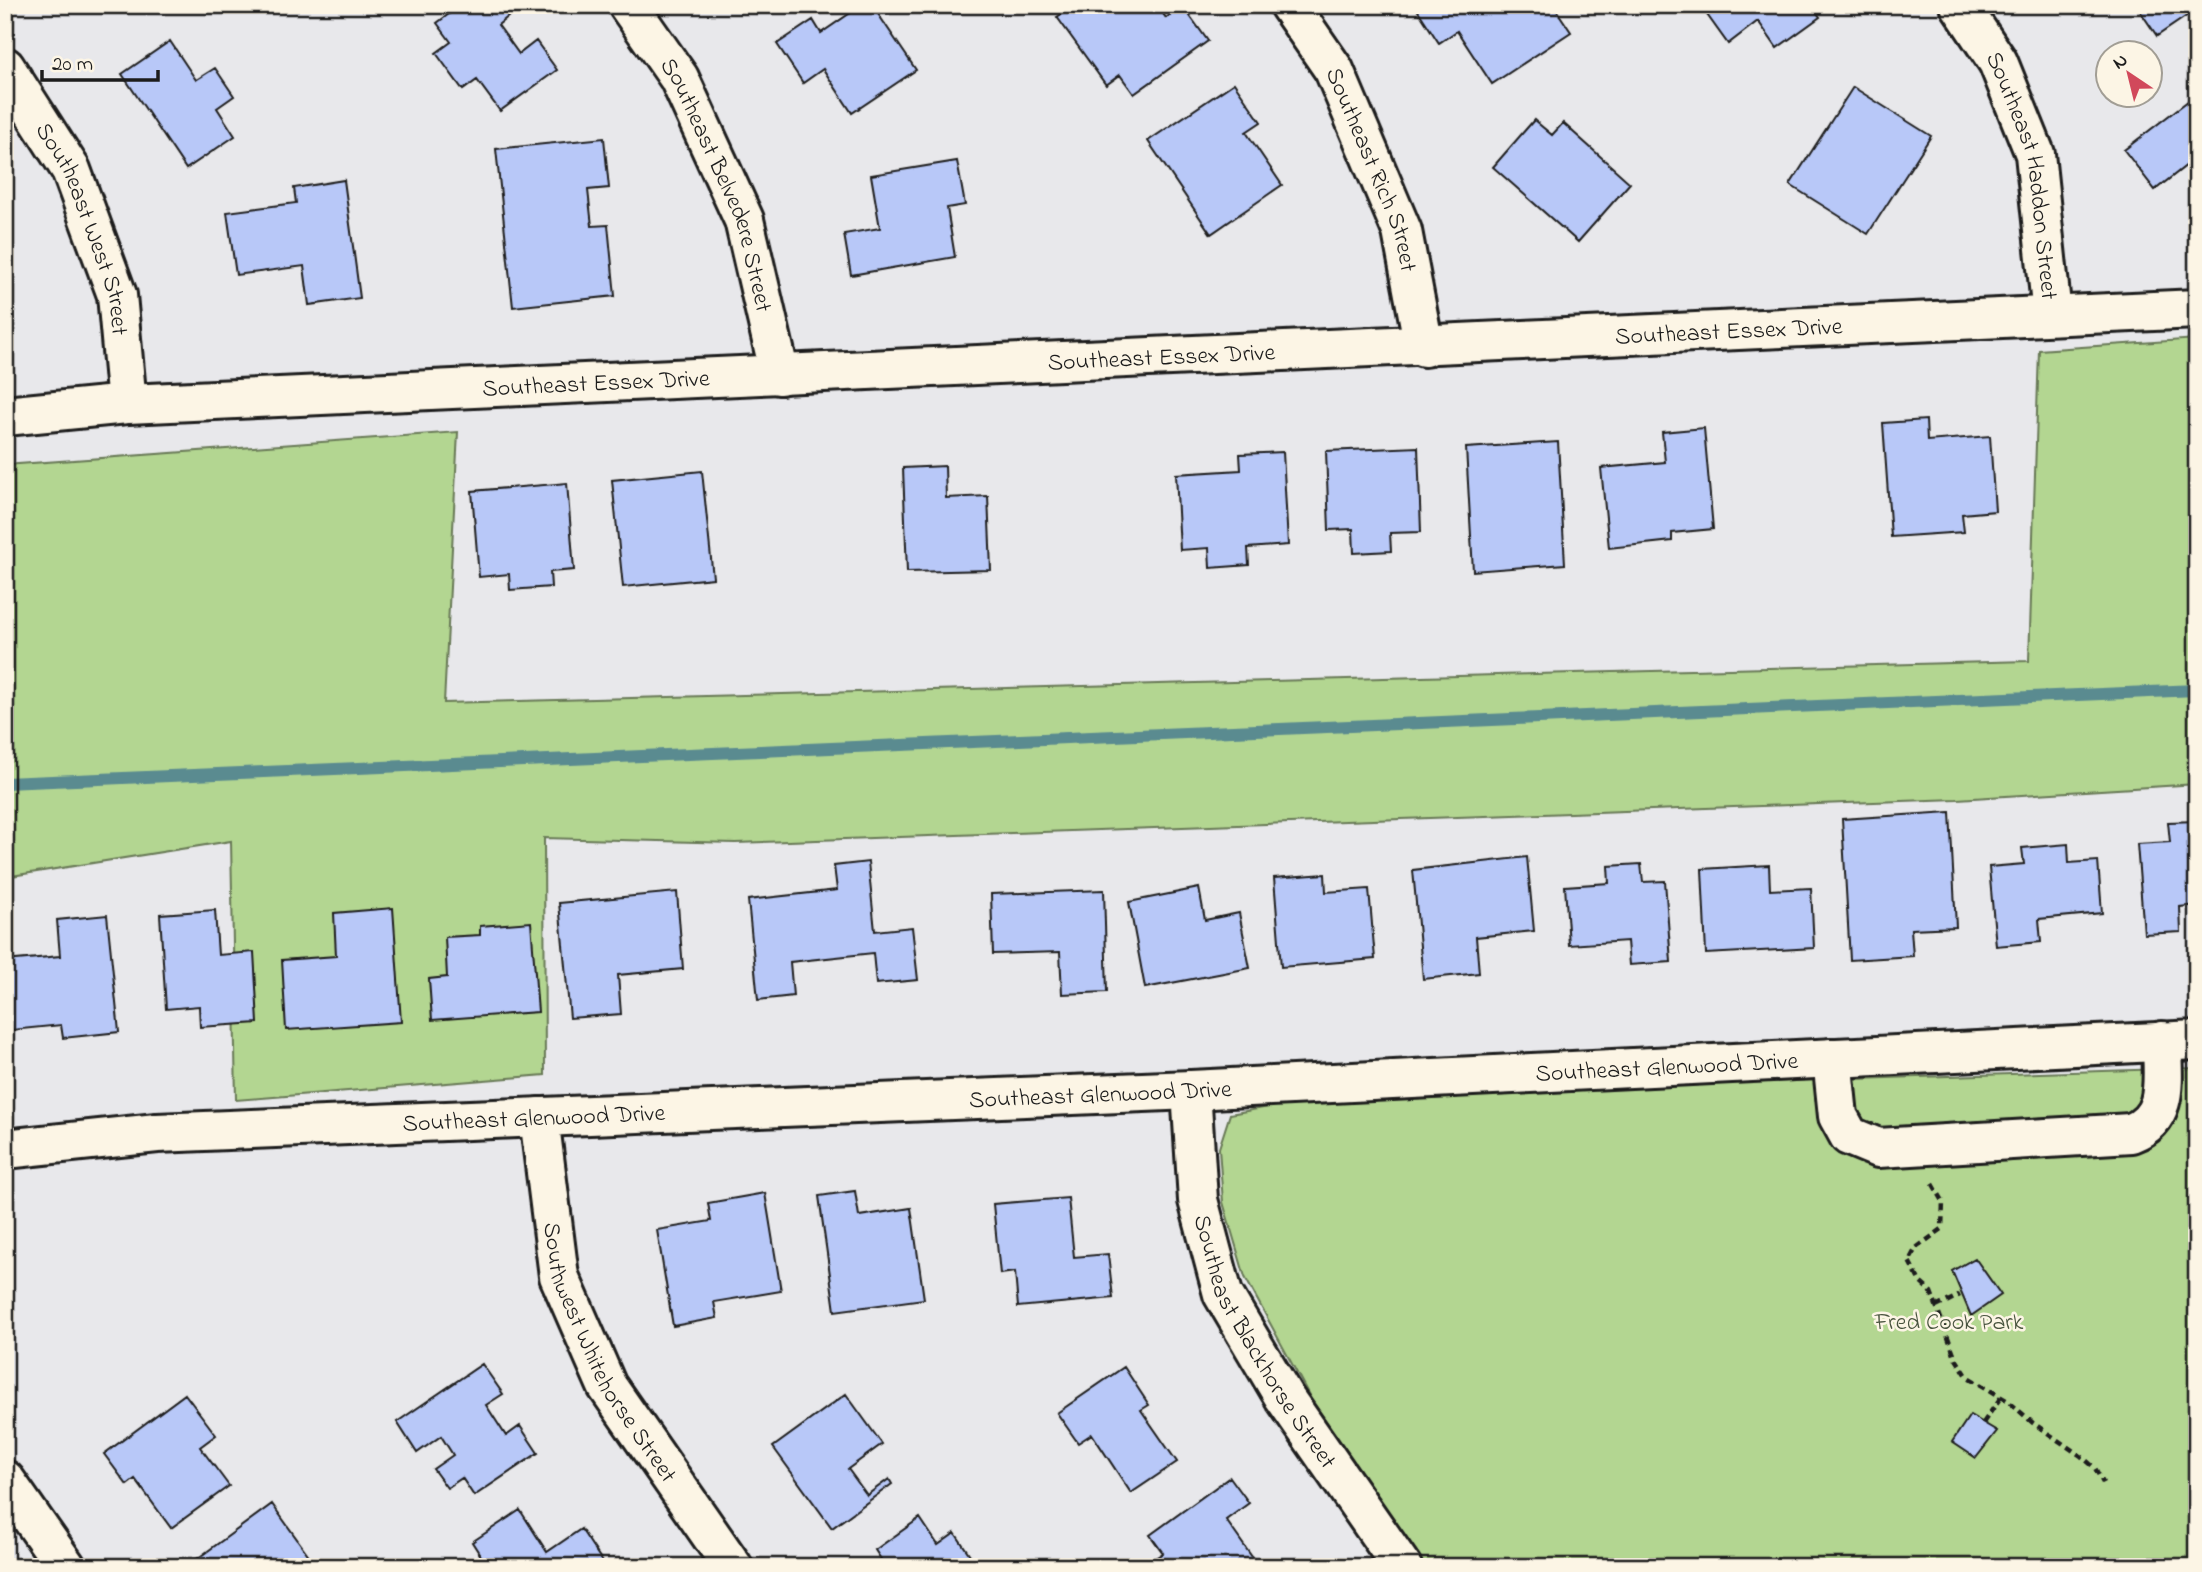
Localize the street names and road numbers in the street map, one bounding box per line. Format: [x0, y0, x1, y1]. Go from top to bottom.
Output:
street label: Southeast Haddon Street [1976, 45, 2065, 302]
street label: Southeast Belvedere Street [650, 51, 780, 316]
street label: Southeast Rich Street [1315, 63, 1424, 275]
street label: Southeast West Street [25, 116, 136, 337]
street label: Southeast Essex Drive [1614, 310, 1844, 356]
street label: Southeast Essex Drive [1047, 336, 1276, 382]
street label: Southeast Essex Drive [481, 362, 711, 408]
street label: Southeast Glenwood Drive [1535, 1045, 1799, 1093]
street label: Southeast Glenwood Drive [968, 1073, 1233, 1119]
street label: Southeast Glenwood Drive [402, 1097, 666, 1143]
street label: Southeast Blackhorse Street [1183, 1211, 1344, 1477]
street label: Southwest Whitehorse Street [532, 1220, 684, 1491]

